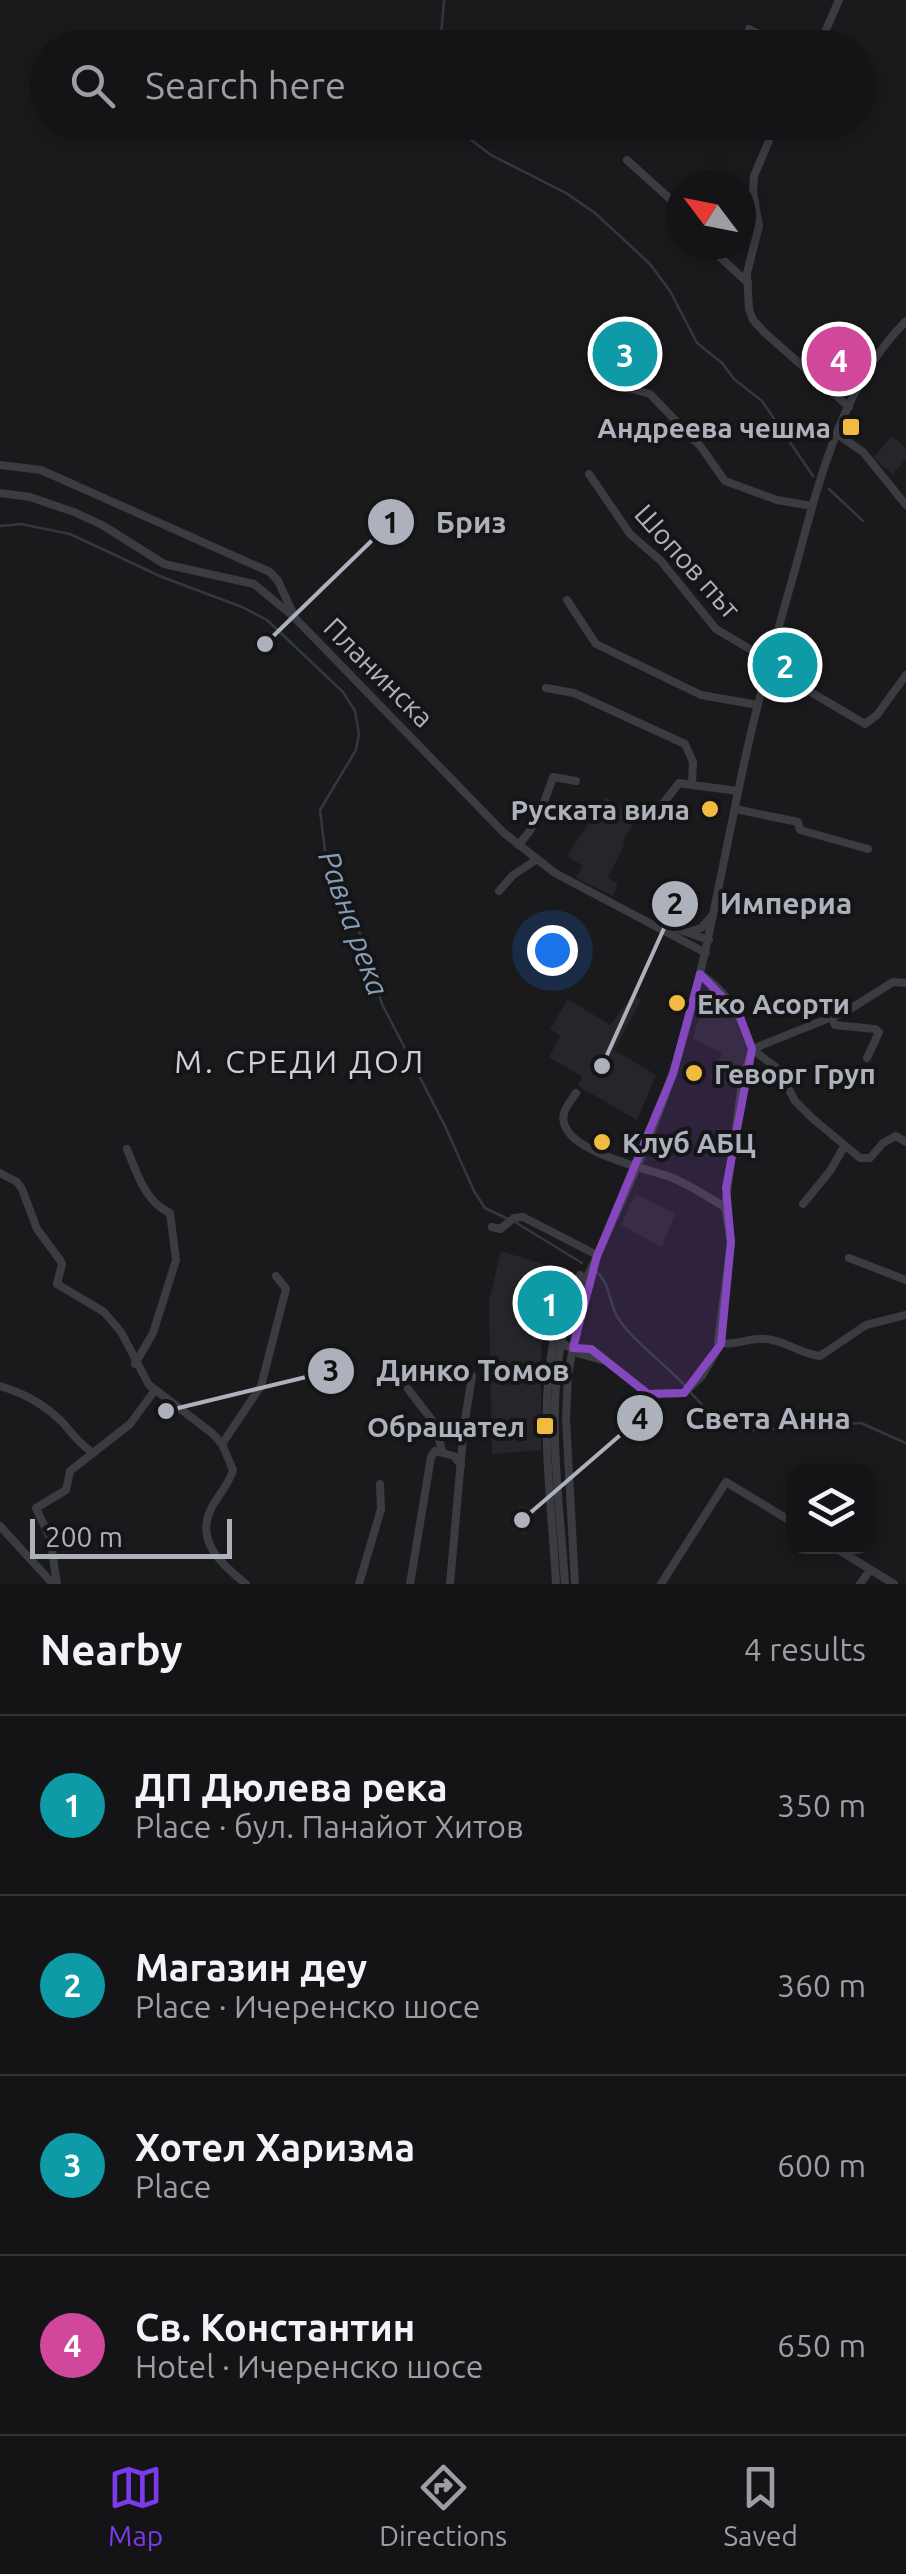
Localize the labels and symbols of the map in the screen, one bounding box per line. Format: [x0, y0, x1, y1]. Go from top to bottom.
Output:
north arrow [666, 170, 756, 260]
pin: 3 [592, 316, 658, 392]
pin: 4 [806, 322, 872, 396]
place label: Андреева чешма [597, 412, 831, 443]
marker: Андреева чешма [840, 416, 862, 438]
callout: Бриз [366, 492, 526, 552]
street label: Шопов път [629, 498, 747, 624]
text: 1 [383, 505, 399, 539]
text: Бриз [436, 505, 506, 539]
street label: Планинска [318, 611, 440, 733]
pin: 2 [752, 628, 818, 702]
place label: Руската вила [510, 794, 690, 825]
marker: Руската вила [699, 798, 721, 820]
water label: Равна река [312, 846, 396, 1000]
callout: Империа [650, 874, 872, 934]
text: 2 [667, 886, 683, 920]
text: Империа [720, 886, 852, 920]
your location [527, 925, 578, 976]
place label: Еко Асорти [697, 988, 850, 1019]
marker: Еко Асорти [666, 992, 688, 1014]
district label: М. СРЕДИ ДОЛ [174, 1043, 426, 1079]
place label: Геворг Груп [714, 1058, 876, 1089]
marker: Геворг Груп [683, 1062, 705, 1084]
place label: Клуб АБЦ [622, 1127, 756, 1158]
marker: Клуб АБЦ [591, 1131, 613, 1153]
pin: 1 [518, 1266, 582, 1340]
callout: Динко Томов [306, 1341, 589, 1401]
text: 3 [323, 1353, 339, 1387]
text: Динко Томов [376, 1353, 570, 1387]
callout: Света Анна [615, 1388, 870, 1448]
text: 4 [632, 1401, 648, 1435]
text: Света Анна [685, 1401, 851, 1435]
place label: Обращател [367, 1411, 525, 1442]
marker: Обращател [534, 1415, 556, 1437]
scale bar [30, 1514, 232, 1558]

